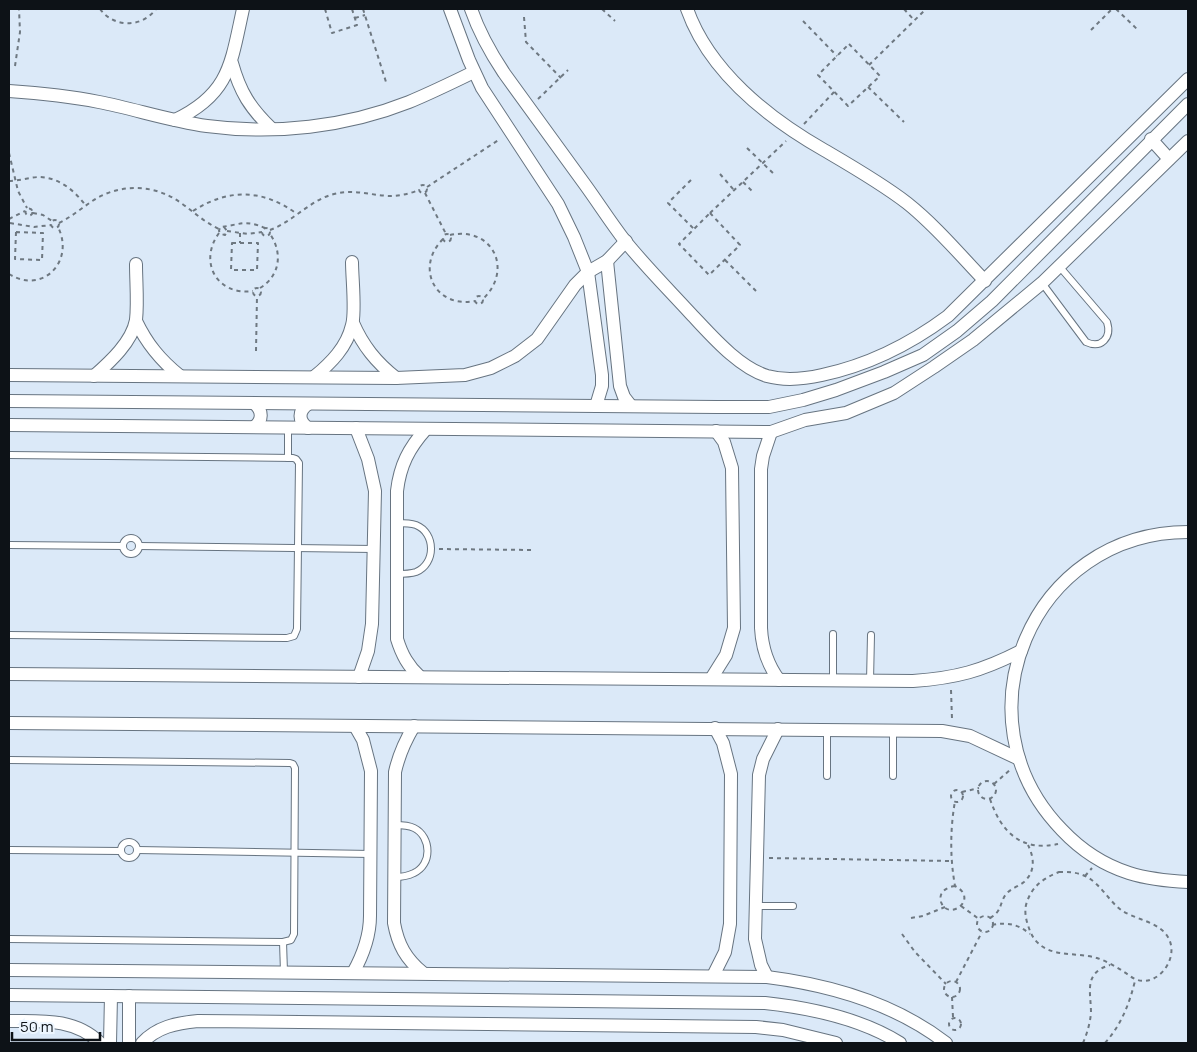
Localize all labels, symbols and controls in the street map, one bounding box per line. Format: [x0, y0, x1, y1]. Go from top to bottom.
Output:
scale bar [12, 1010, 100, 1042]
text: 50 m [20, 1016, 54, 1037]

